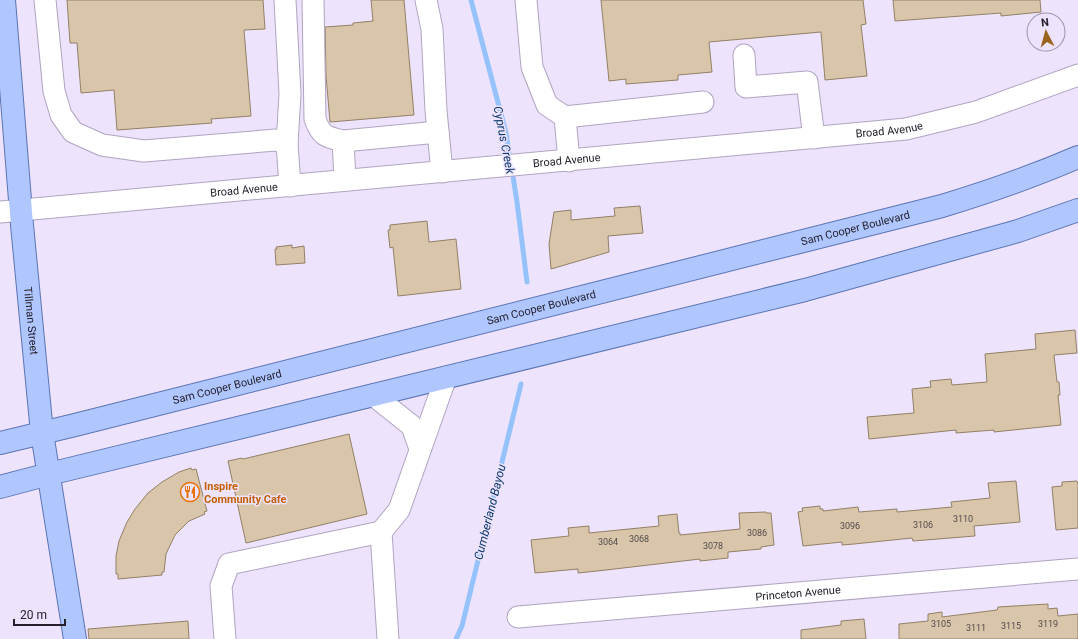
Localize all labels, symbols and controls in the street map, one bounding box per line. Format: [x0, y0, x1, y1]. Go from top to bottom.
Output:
north arrow [1026, 12, 1066, 52]
text: N [1040, 16, 1050, 29]
water label: Cyprus Creek [491, 105, 518, 176]
street label: Broad Avenue [855, 119, 924, 140]
street label: Broad Avenue [532, 151, 601, 170]
street label: Broad Avenue [210, 180, 278, 199]
street label: Sam Cooper Boulevard [800, 208, 911, 248]
street label: Tillman Street [21, 286, 41, 356]
street label: Sam Cooper Boulevard [485, 287, 597, 327]
street label: Sam Cooper Boulevard [171, 367, 283, 407]
water label: Cumberland Bayou [471, 462, 509, 561]
place label: Inspire Community Cafe [204, 480, 287, 506]
restaurant icon: Inspire Community Cafe [179, 481, 201, 503]
house number: 3110 [953, 514, 973, 524]
house number: 3106 [913, 520, 933, 530]
house number: 3096 [840, 521, 860, 531]
house number: 3086 [747, 528, 767, 538]
house number: 3068 [629, 534, 649, 544]
house number: 3064 [598, 537, 618, 547]
house number: 3078 [703, 541, 723, 551]
street label: Princeton Avenue [755, 583, 841, 603]
scale bar [14, 601, 65, 627]
text: 20 m [20, 608, 47, 622]
house number: 3105 [931, 619, 951, 629]
house number: 3119 [1038, 619, 1058, 629]
house number: 3115 [1001, 621, 1021, 631]
house number: 3111 [966, 623, 986, 633]

